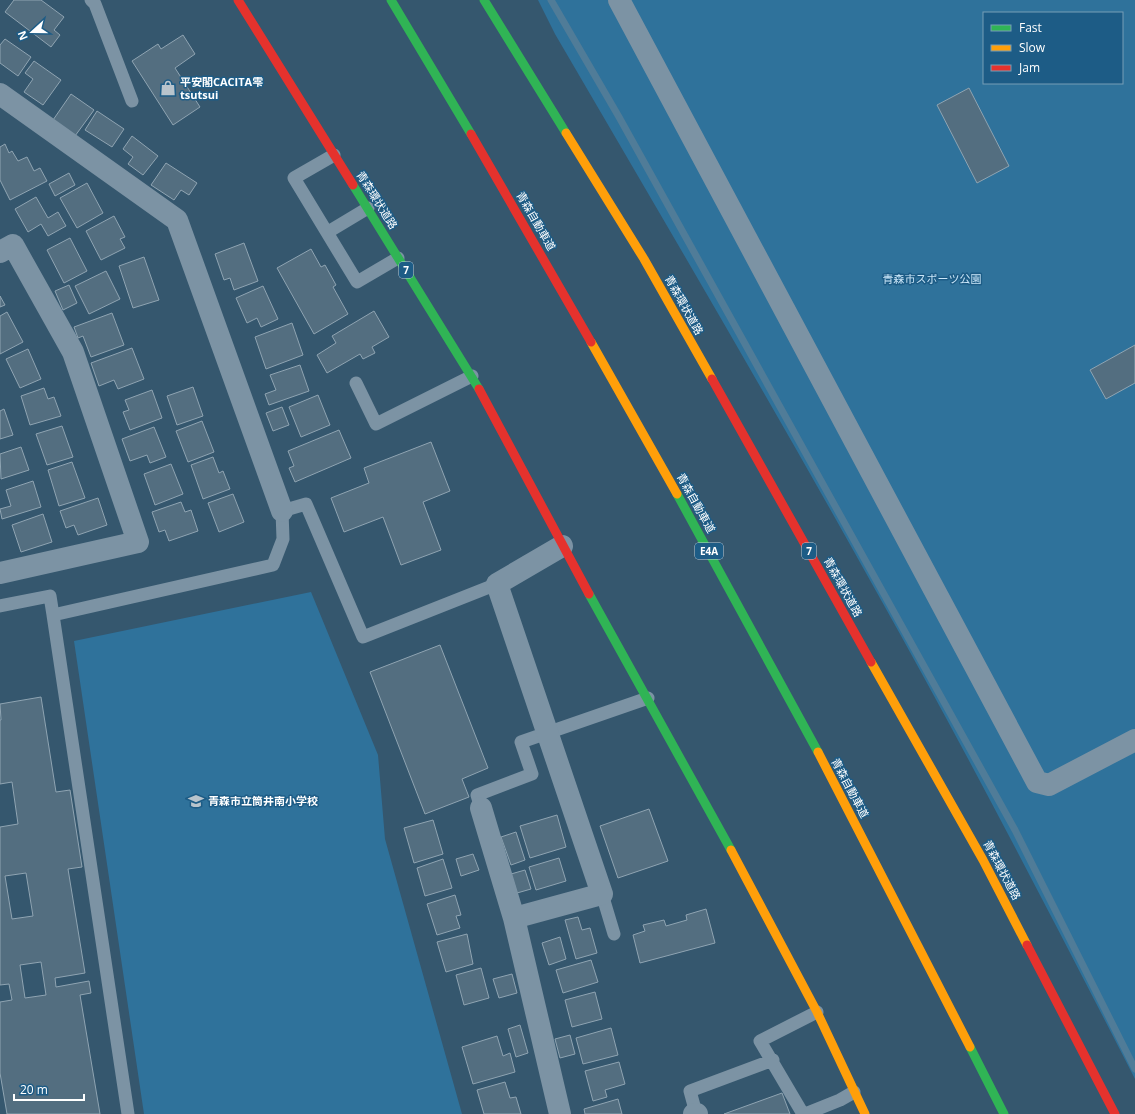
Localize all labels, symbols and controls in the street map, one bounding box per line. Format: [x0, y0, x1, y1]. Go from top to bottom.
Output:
north arrow [12, 12, 52, 52]
legend [983, 12, 1123, 84]
text: Fast [1019, 19, 1042, 36]
text: N [14, 29, 31, 43]
text: Slow [1019, 39, 1046, 56]
text: Jam [1018, 59, 1040, 76]
place label: 平安閣CACITA雫 tsutsui [180, 74, 263, 102]
shop icon: 平安閣CACITA雫 tsutsui [159, 79, 177, 97]
street label: 青森環状道路 [354, 168, 401, 232]
street label: 青森自動車道 [513, 188, 559, 253]
road number: 7 [399, 262, 413, 278]
park label: 青森市スポーツ公園 [883, 271, 981, 286]
street label: 青森環状道路 [662, 272, 707, 337]
street label: 青森自動車道 [674, 470, 719, 535]
road number: E4A [695, 543, 723, 559]
road number: 7 [802, 543, 816, 559]
street label: 青森環状道路 [821, 554, 866, 619]
street label: 青森自動車道 [828, 755, 873, 820]
school or university icon: 青森市立筒井南小学校 [187, 792, 205, 810]
place label: 青森市立筒井南小学校 [208, 793, 318, 808]
street label: 青森環状道路 [980, 837, 1025, 902]
scale bar [14, 1076, 84, 1102]
text: 20 m [20, 1081, 48, 1098]

